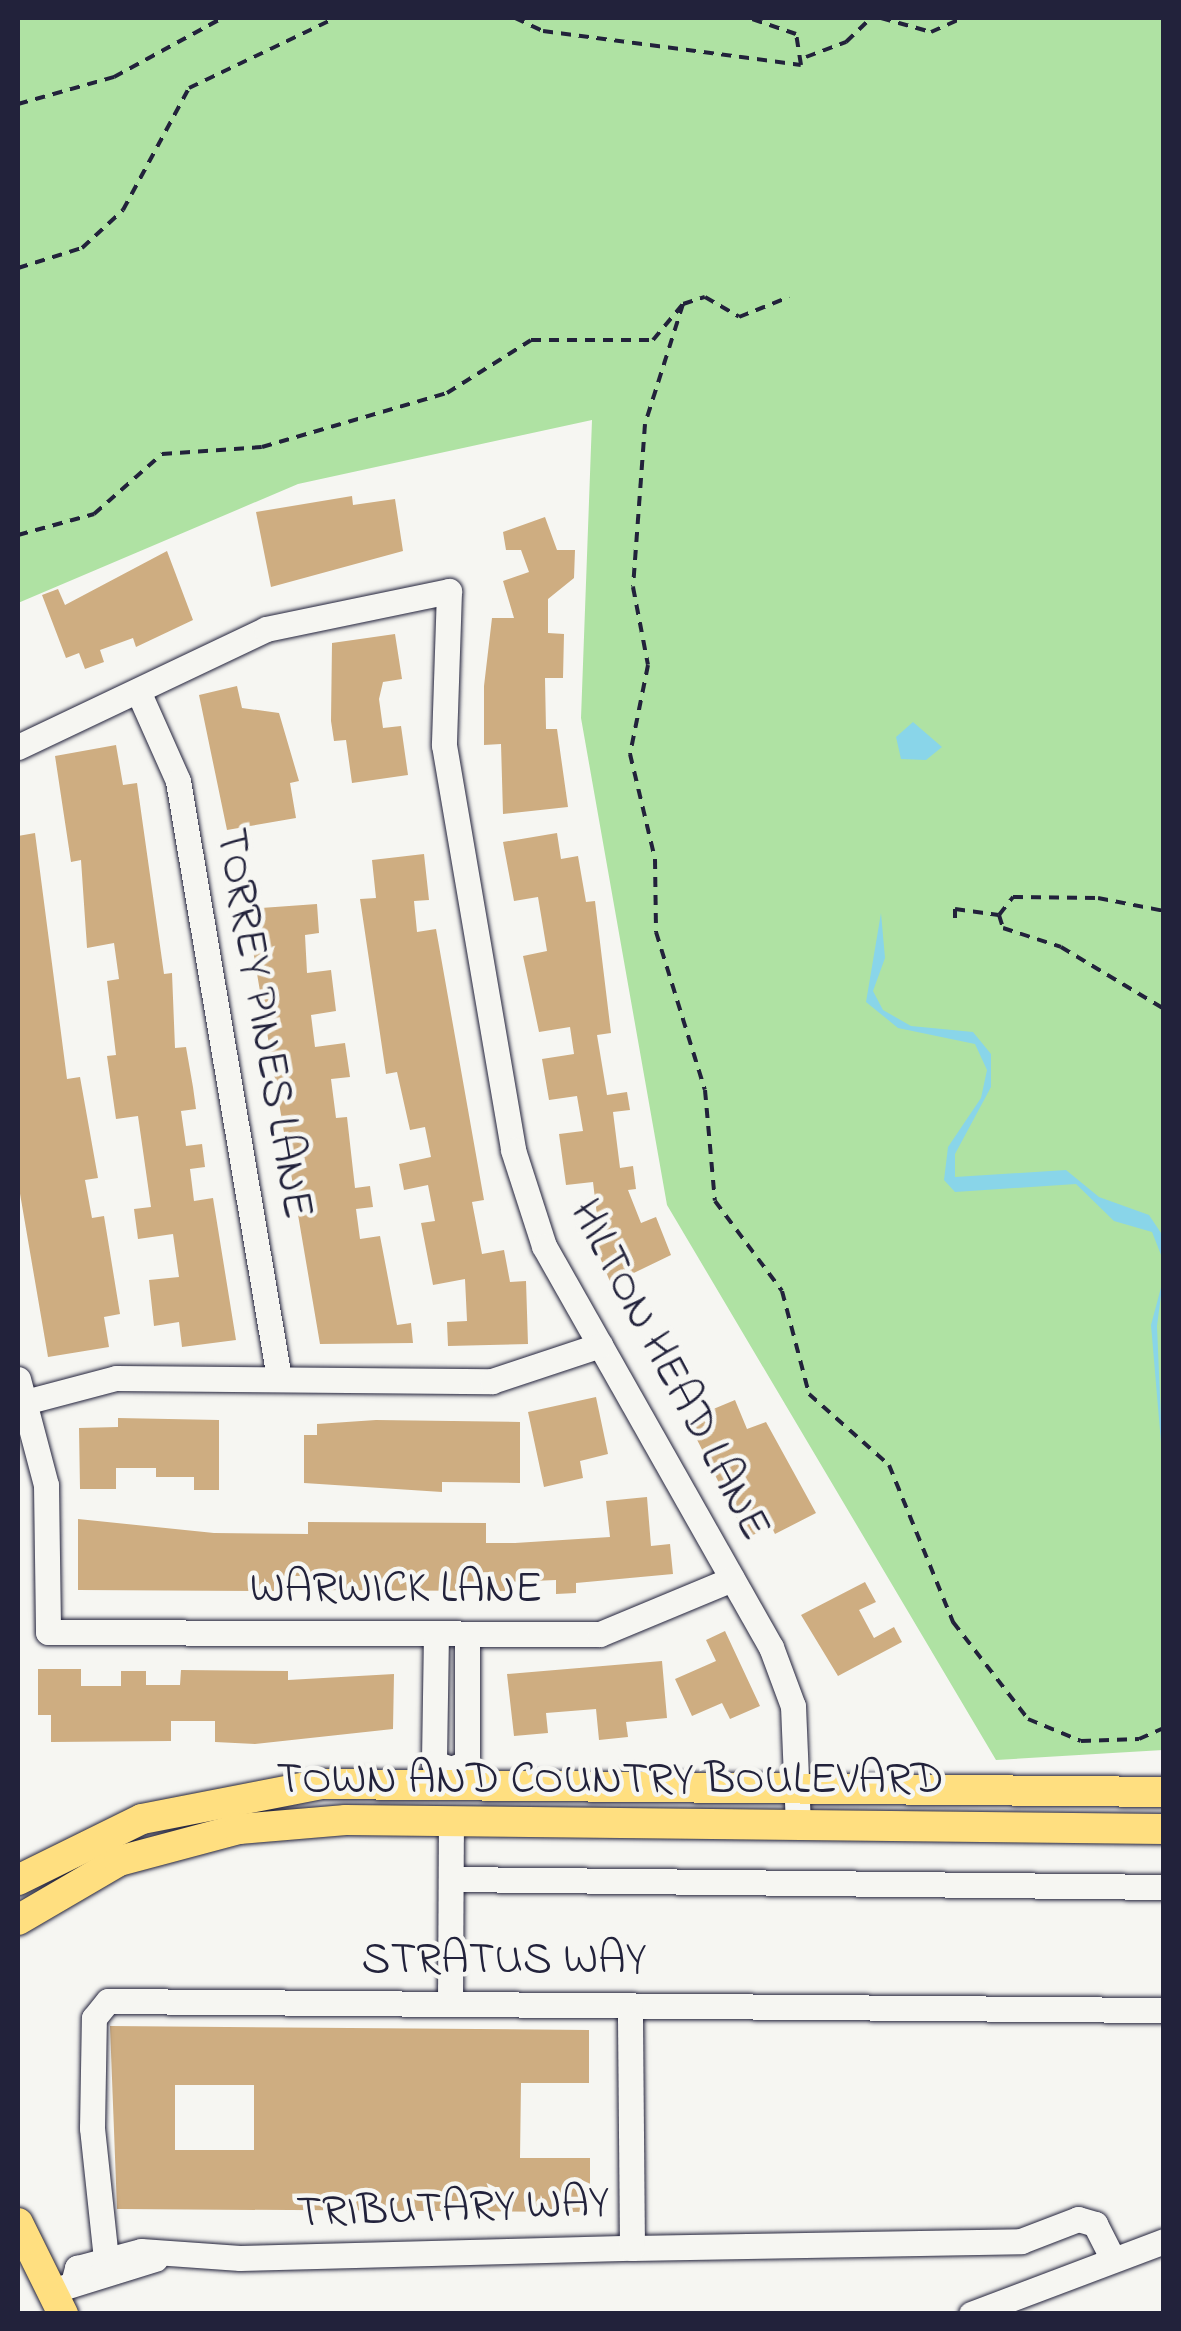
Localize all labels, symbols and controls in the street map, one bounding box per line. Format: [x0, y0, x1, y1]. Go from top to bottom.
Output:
street label: TORREY PINES LANE [201, 825, 323, 1223]
street label: HILTON HEAD LANE [555, 1192, 781, 1550]
street label: WARWICK LANE [250, 1564, 542, 1618]
street label: TOWN AND COUNTRY BOULEVARD [276, 1755, 944, 1809]
street label: STRATUS WAY [362, 1935, 646, 1989]
street label: TRIBUTARY WAY [295, 2178, 611, 2242]

